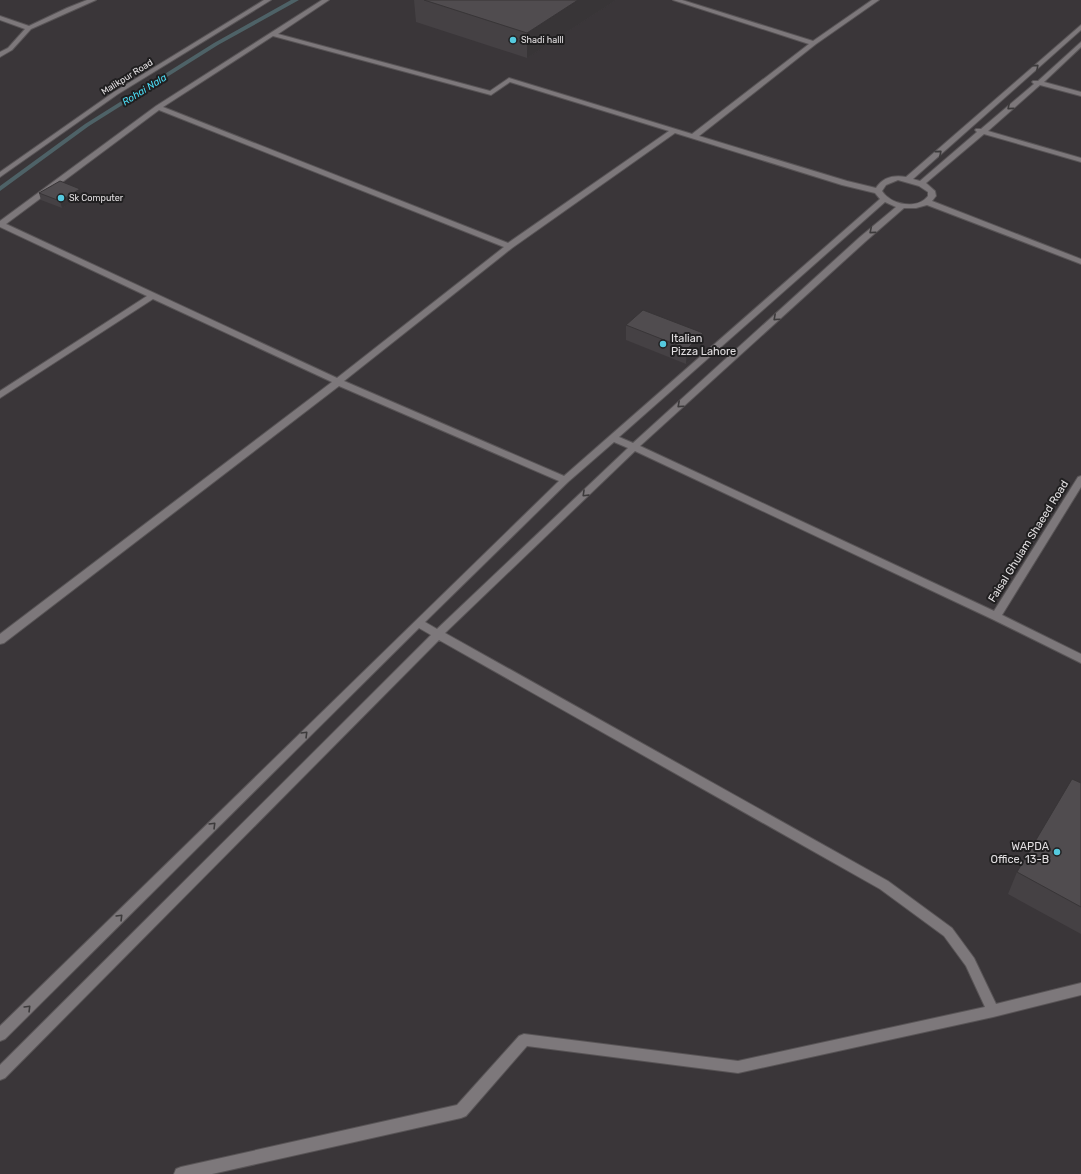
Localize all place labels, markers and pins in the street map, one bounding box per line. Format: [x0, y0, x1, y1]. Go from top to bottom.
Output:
marker: Shadi halll [508, 35, 518, 45]
place label: Shadi halll [521, 35, 564, 45]
marker: Sk Computer [56, 193, 66, 203]
place label: Sk Computer [69, 193, 124, 203]
place label: Italian Pizza Lahore [671, 332, 736, 358]
marker: Italian Pizza Lahore [658, 339, 668, 349]
place label: WAPDA Office, 13-B [991, 840, 1050, 866]
marker: WAPDA Office, 13-B [1052, 847, 1062, 857]

